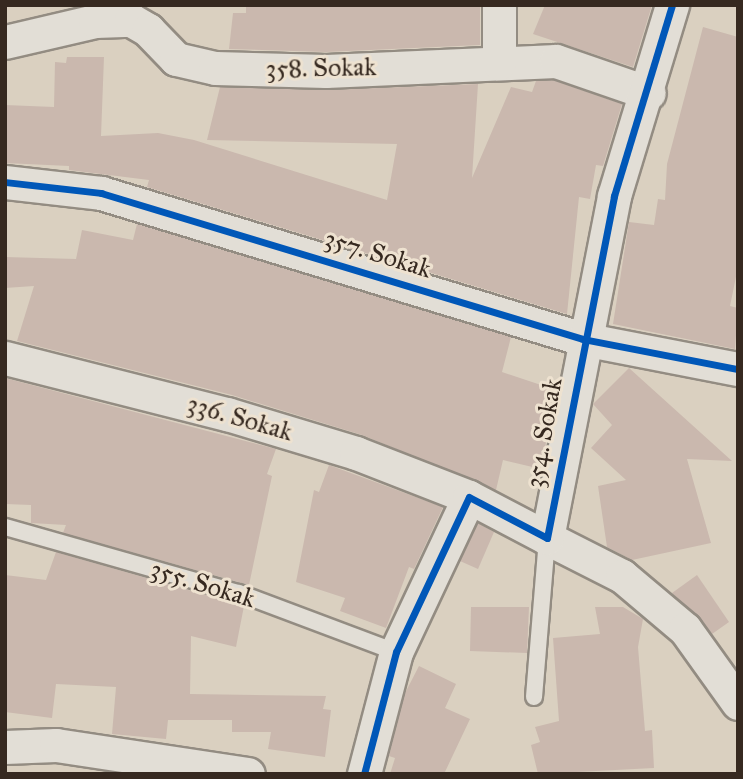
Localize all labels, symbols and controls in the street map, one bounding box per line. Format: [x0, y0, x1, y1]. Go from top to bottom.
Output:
street label: 358. Sokak [265, 51, 377, 85]
street label: 357. Sokak [321, 223, 435, 285]
street label: 354. Sokak [519, 376, 569, 490]
street label: 336. Sokak [184, 388, 296, 448]
street label: 355. Sokak [147, 553, 259, 615]

